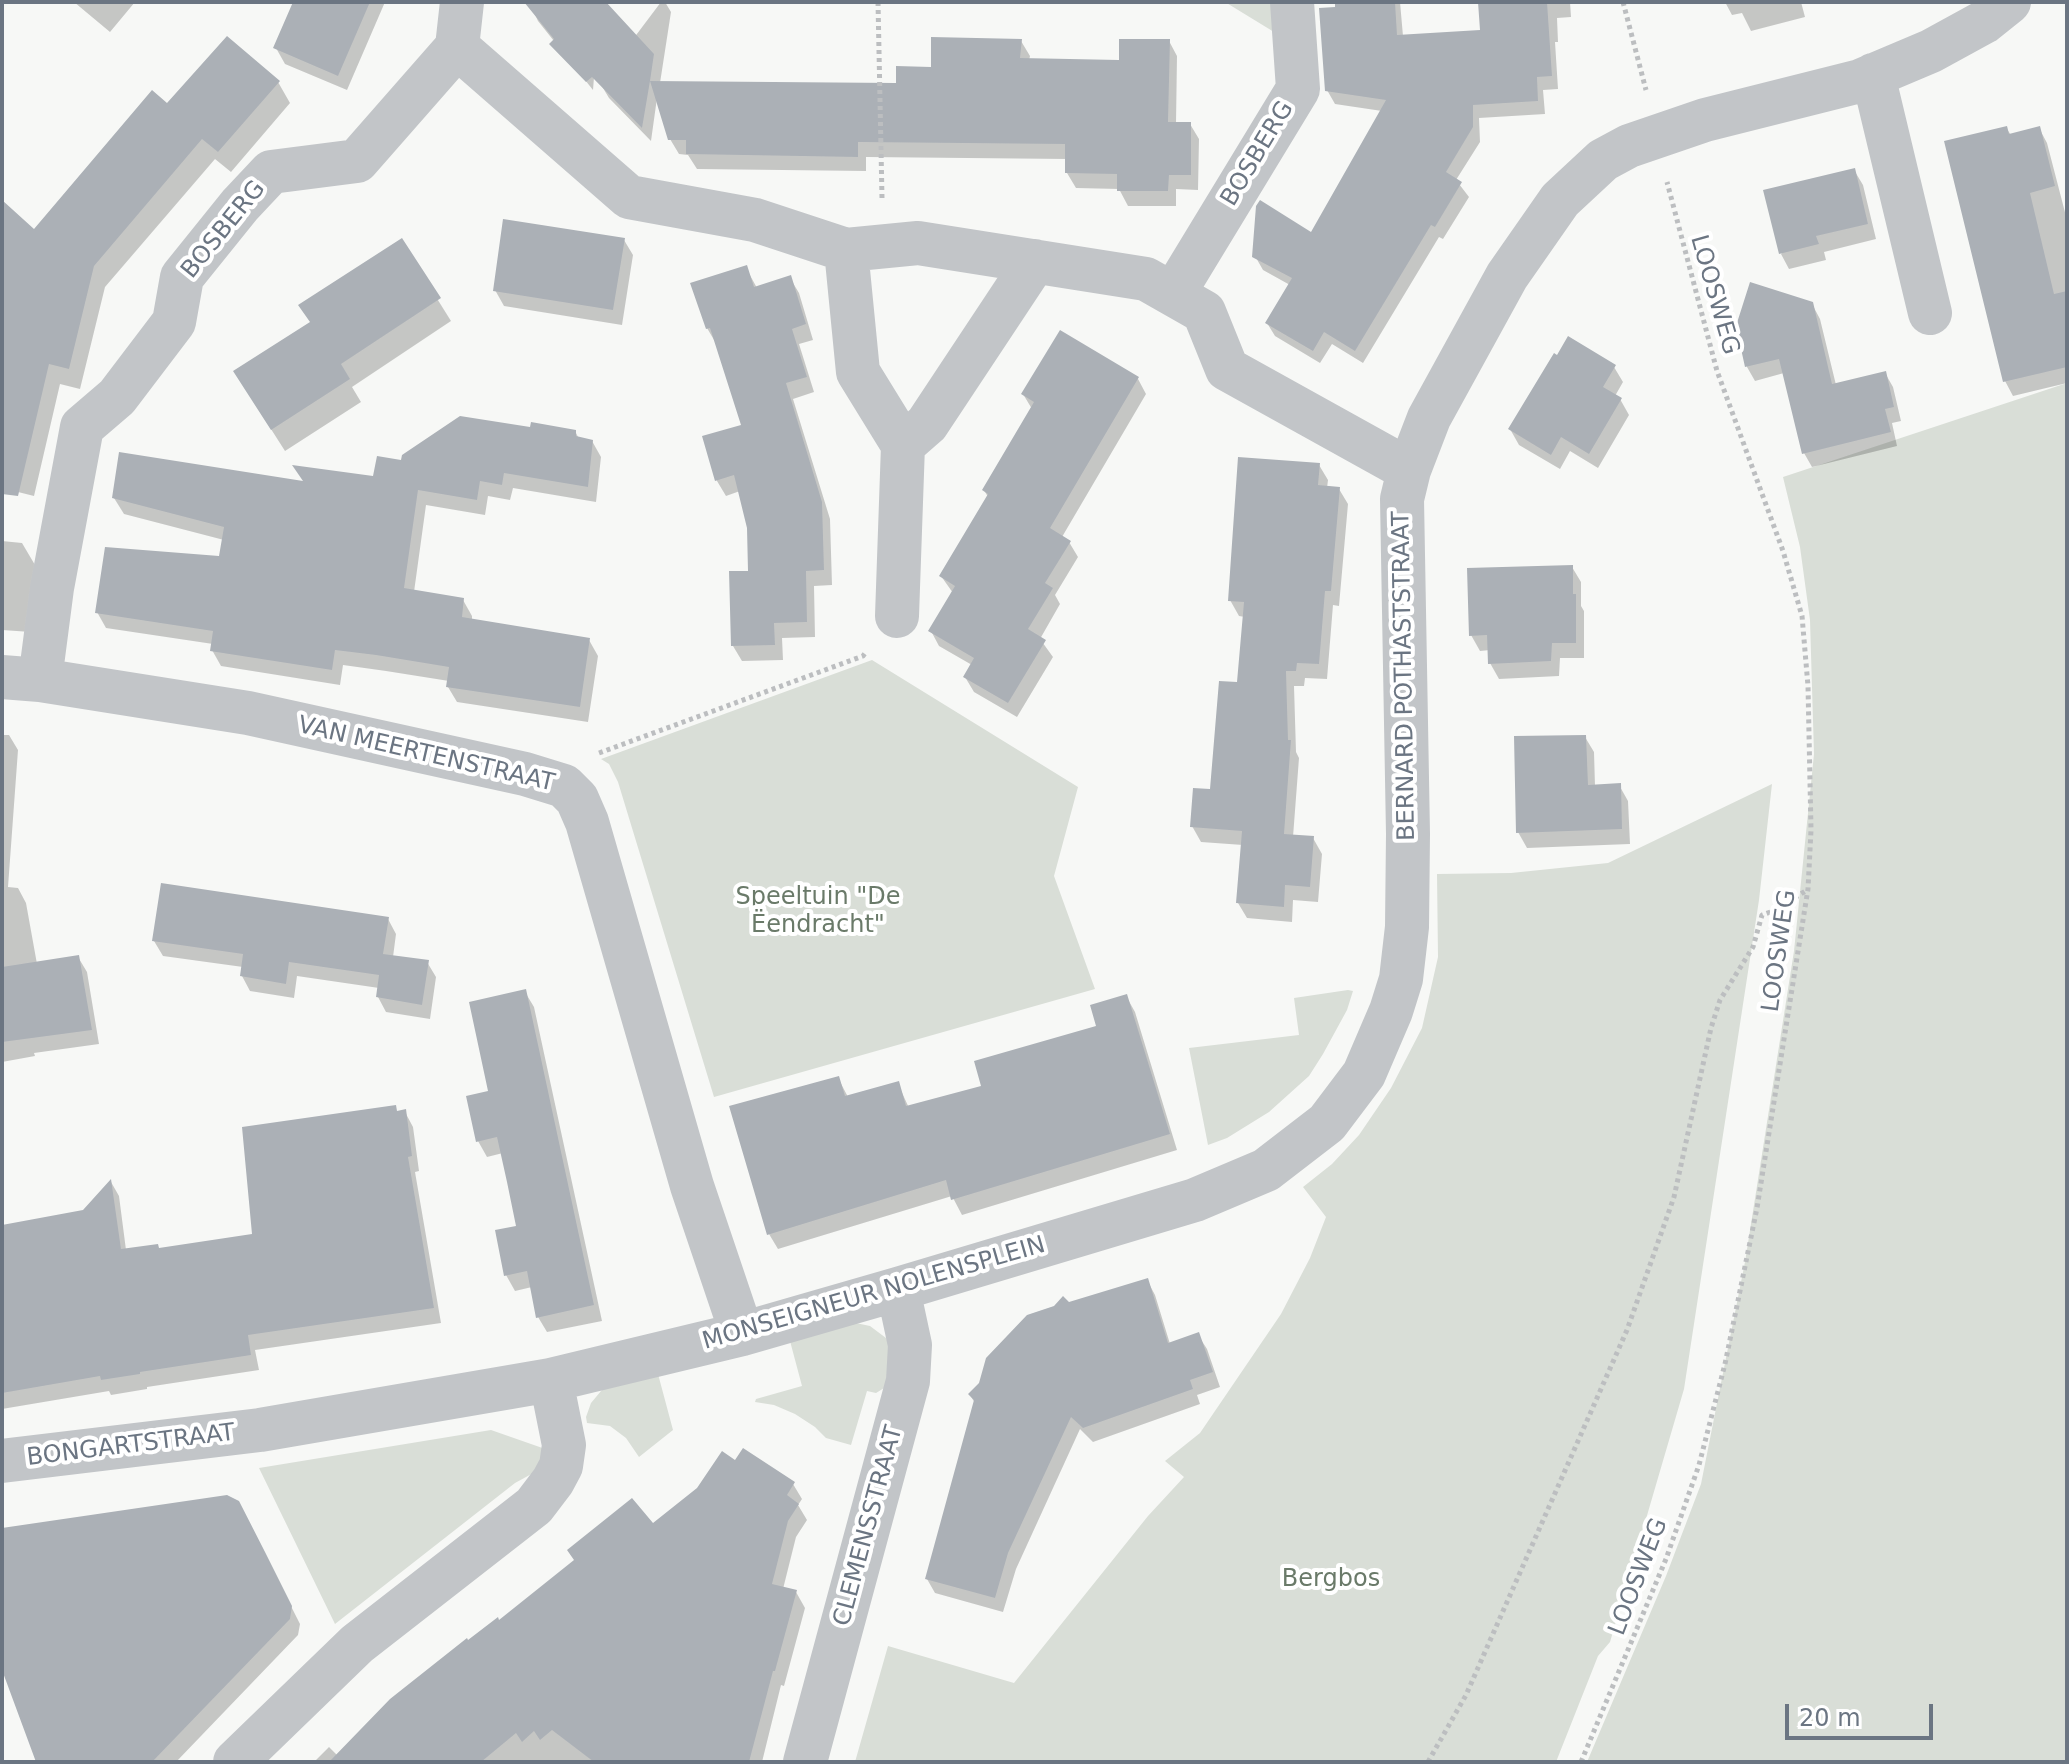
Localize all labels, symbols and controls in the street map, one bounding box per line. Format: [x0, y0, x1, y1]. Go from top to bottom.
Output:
street label: BOSBERG [1216, 96, 1300, 212]
street label: BOSBERG [176, 175, 272, 285]
street label: LOOSWEG [1683, 232, 1745, 358]
street label: BERNARD POTHASTSTRAAT [1388, 511, 1422, 841]
street label: VAN MEERTENSTRAAT [295, 711, 557, 799]
park label: Speeltuin "De Ëendracht" [735, 884, 901, 940]
street label: LOOSWEG [1757, 888, 1803, 1014]
street label: MONSEIGNEUR NOLENSPLEIN [699, 1231, 1049, 1357]
street label: BONGARTSTRAAT [25, 1419, 237, 1473]
street label: CLEMENSSTRAAT [828, 1423, 910, 1629]
street label: LOOSWEG [1604, 1514, 1674, 1640]
park label: Bergbos [1282, 1566, 1380, 1594]
scale bar [1789, 1688, 1937, 1738]
text: 20 m [1799, 1704, 1861, 1732]

